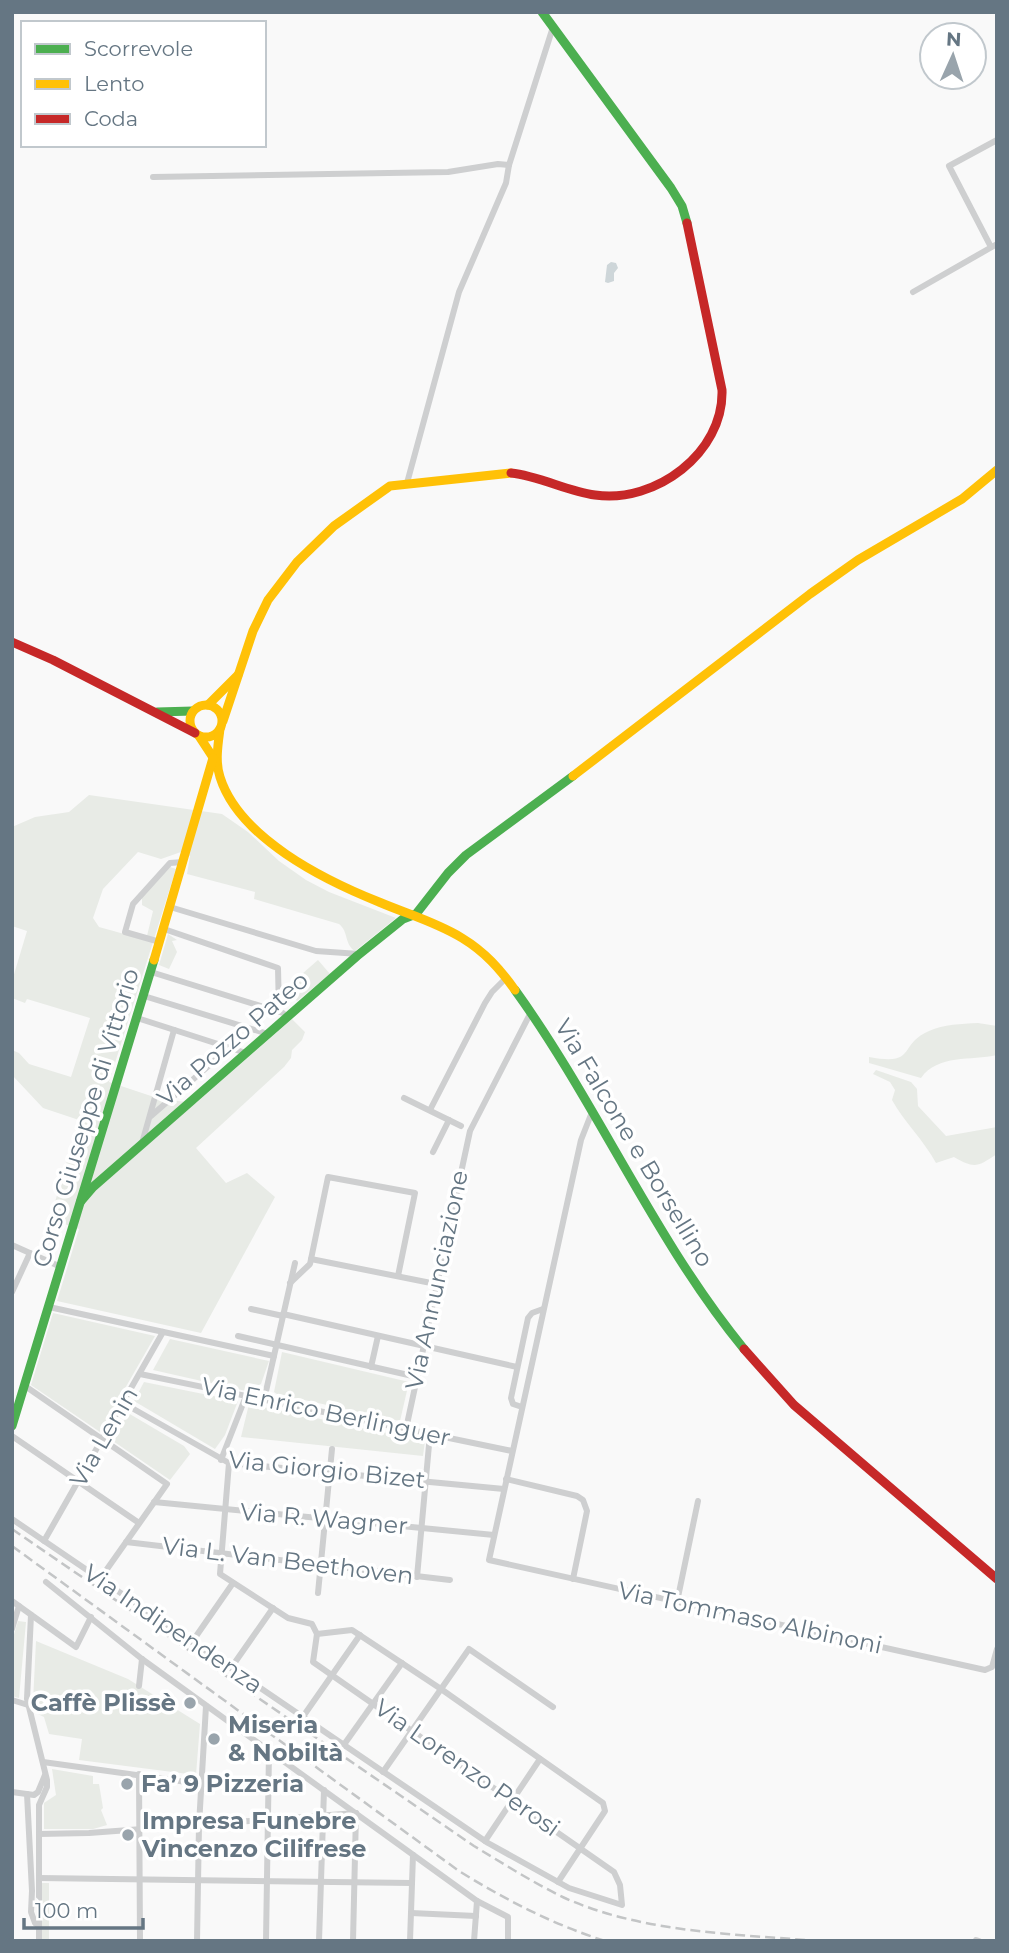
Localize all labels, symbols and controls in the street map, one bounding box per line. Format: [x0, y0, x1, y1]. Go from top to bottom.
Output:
legend [21, 21, 266, 147]
north arrow [918, 21, 988, 91]
text: N [946, 28, 962, 51]
text: Scorrevole [84, 36, 193, 61]
text: Lento [84, 71, 144, 96]
text: Coda [84, 106, 138, 131]
street label: Corso Giuseppe di Vittorio [26, 965, 145, 1271]
street label: Via Pozzo Pateo [151, 965, 314, 1112]
street label: Via Falcone e Borsellino [549, 1013, 720, 1272]
street label: Via Annunciazione [399, 1167, 474, 1392]
street label: Via Enrico Berlinguer [199, 1371, 453, 1452]
street label: Via Lenin [63, 1382, 144, 1492]
street label: Via Giorgio Bizet [227, 1445, 427, 1494]
street label: Via R. Wagner [239, 1497, 409, 1540]
street label: Via L. Van Beethoven [161, 1531, 415, 1590]
street label: Via Indipendenza [78, 1558, 268, 1699]
street label: Via Tommaso Albinoni [615, 1575, 885, 1660]
place label: Caffè Plissè [31, 1688, 176, 1717]
street label: Via Lorenzo Perosi [369, 1693, 566, 1842]
marker: Caffè Plissè [182, 1695, 198, 1711]
place label: Miseria & Nobiltà [228, 1710, 343, 1767]
marker: Miseria & Nobiltà [206, 1731, 222, 1747]
place label: Fa’ 9 Pizzeria [141, 1769, 304, 1798]
marker: Fa’ 9 Pizzeria [119, 1776, 135, 1792]
place label: Impresa Funebre Vincenzo Cilifrese [141, 1806, 366, 1863]
marker: Impresa Funebre Vincenzo Cilifrese [120, 1827, 136, 1843]
scale bar [24, 1886, 144, 1930]
text: 100 m [35, 1898, 98, 1923]

